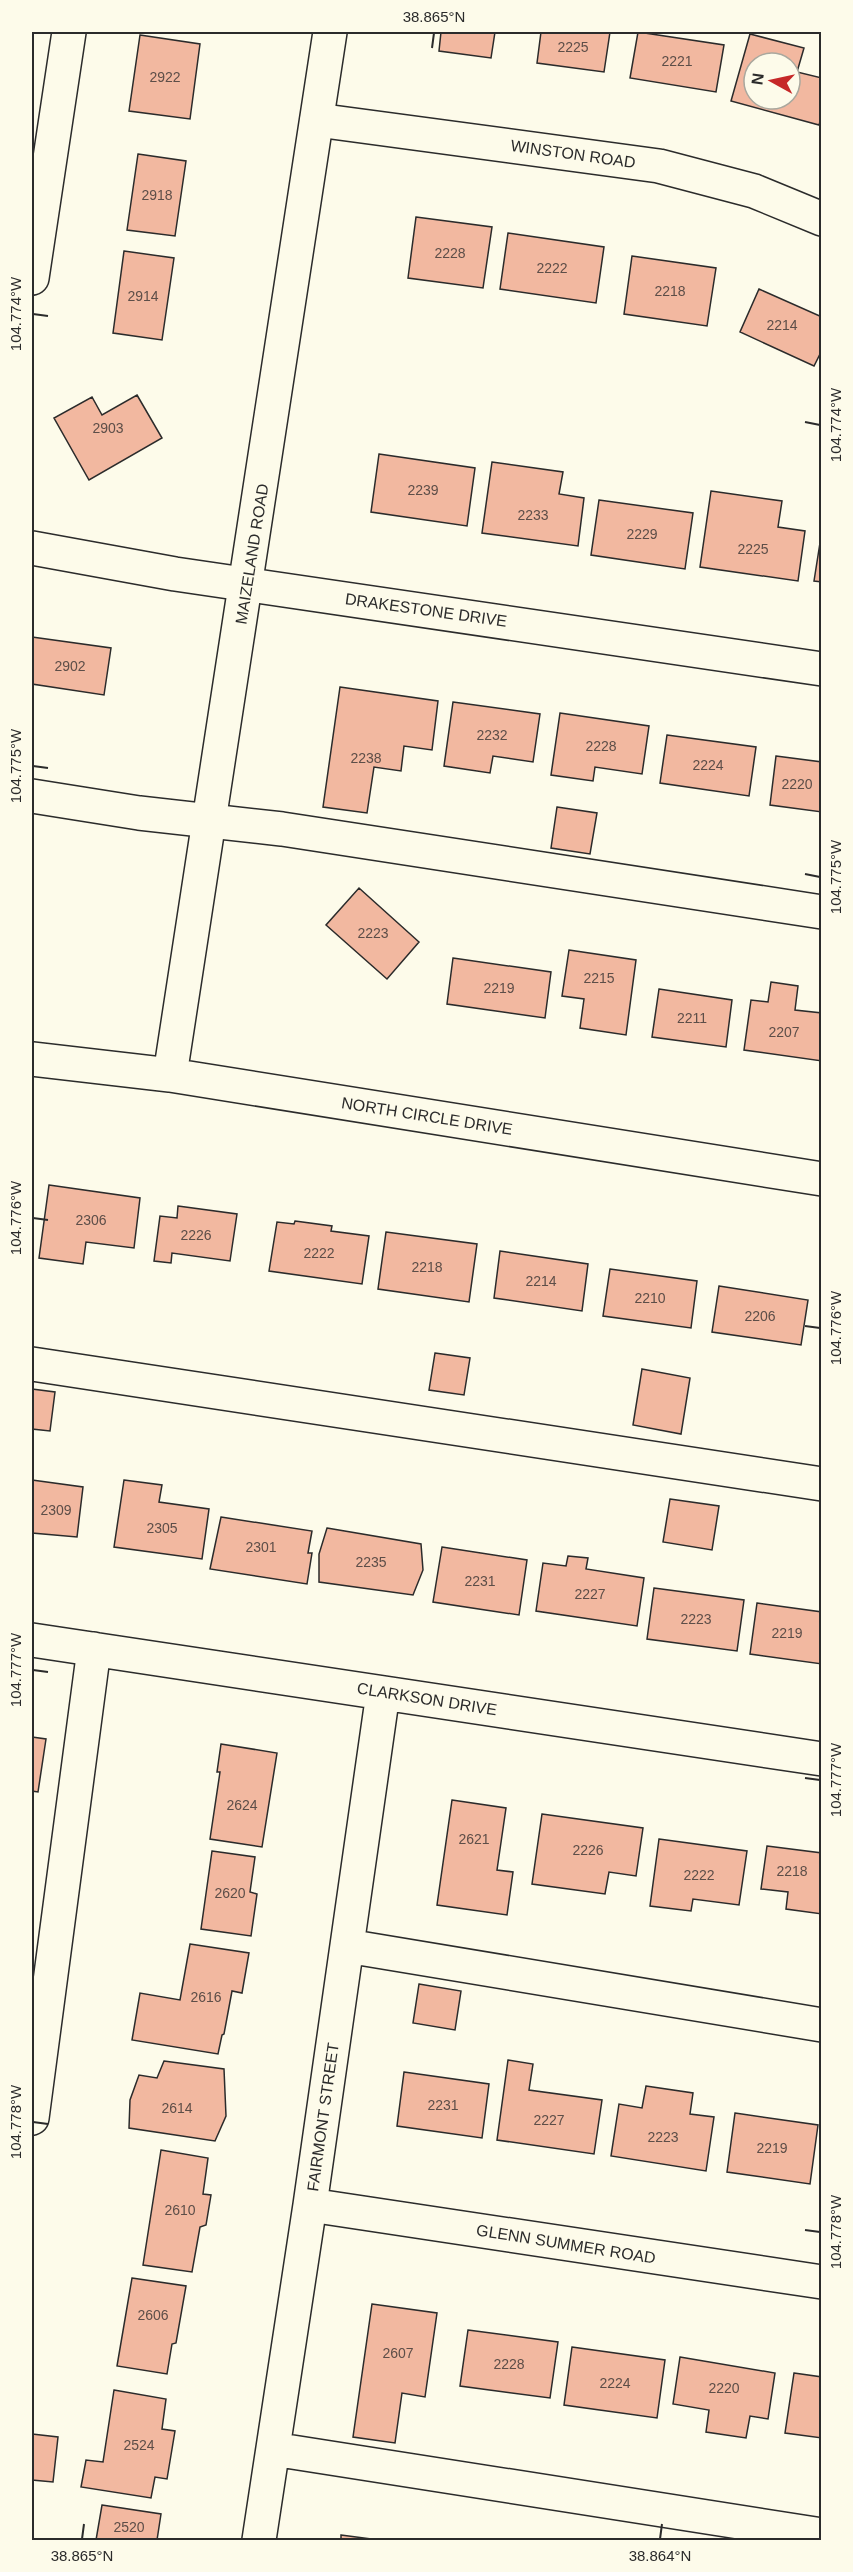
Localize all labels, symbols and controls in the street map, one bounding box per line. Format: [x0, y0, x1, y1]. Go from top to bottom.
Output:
text: 38.865°N [403, 8, 465, 25]
house number: 2225 [557, 39, 589, 55]
north arrow [742, 51, 802, 111]
house number: 2221 [661, 53, 693, 69]
house number: 2922 [149, 69, 181, 85]
text: N [748, 72, 767, 86]
street label: WINSTON ROAD [509, 137, 637, 171]
house number: 2918 [141, 187, 173, 203]
house number: 2228 [434, 245, 466, 261]
house number: 2222 [536, 260, 568, 276]
text: 104.774°W [7, 276, 24, 351]
house number: 2218 [654, 283, 686, 299]
house number: 2914 [127, 288, 159, 304]
house number: 2214 [766, 317, 798, 333]
text: 104.774°W [827, 387, 844, 462]
house number: 2903 [92, 420, 124, 436]
street label: MAIZELAND ROAD [232, 482, 272, 626]
house number: 2239 [407, 482, 439, 498]
house number: 2233 [517, 507, 549, 523]
house number: 2229 [626, 526, 658, 542]
house number: 2225 [737, 541, 769, 557]
street label: DRAKESTONE DRIVE [344, 590, 508, 630]
house number: 2902 [54, 658, 86, 674]
house number: 2232 [476, 727, 508, 743]
text: 104.775°W [7, 728, 24, 803]
house number: 2228 [585, 738, 617, 754]
house number: 2238 [350, 750, 382, 766]
house number: 2224 [692, 757, 724, 773]
house number: 2220 [781, 776, 813, 792]
text: 104.775°W [827, 839, 844, 914]
house number: 2223 [357, 925, 389, 941]
house number: 2215 [583, 970, 615, 986]
house number: 2219 [483, 980, 515, 996]
house number: 2211 [677, 1010, 707, 1026]
house number: 2207 [768, 1024, 800, 1040]
street label: NORTH CIRCLE DRIVE [340, 1094, 514, 1138]
text: 104.776°W [7, 1180, 24, 1255]
house number: 2306 [75, 1212, 107, 1228]
house number: 2226 [180, 1227, 212, 1243]
house number: 2222 [303, 1245, 335, 1261]
house number: 2218 [411, 1259, 443, 1275]
house number: 2214 [525, 1273, 557, 1289]
house number: 2210 [634, 1290, 666, 1306]
text: 104.776°W [827, 1290, 844, 1365]
house number: 2206 [744, 1308, 776, 1324]
house number: 2309 [40, 1502, 72, 1518]
house number: 2305 [146, 1520, 178, 1536]
house number: 2301 [245, 1539, 277, 1555]
house number: 2235 [355, 1554, 387, 1570]
house number: 2231 [464, 1573, 496, 1589]
house number: 2227 [574, 1586, 606, 1602]
house number: 2223 [680, 1611, 712, 1627]
house number: 2219 [771, 1625, 803, 1641]
text: 104.777°W [7, 1632, 24, 1707]
street label: CLARKSON DRIVE [356, 1680, 498, 1718]
text: 104.777°W [827, 1742, 844, 1817]
house number: 2624 [226, 1797, 258, 1813]
house number: 2621 [458, 1831, 490, 1847]
house number: 2226 [572, 1842, 604, 1858]
house number: 2218 [776, 1863, 808, 1879]
house number: 2222 [683, 1867, 715, 1883]
house number: 2620 [214, 1885, 246, 1901]
house number: 2616 [190, 1989, 222, 2005]
street label: FAIRMONT STREET [304, 2041, 342, 2192]
text: 104.778°W [7, 2084, 24, 2159]
house number: 2231 [427, 2097, 459, 2113]
house number: 2614 [161, 2100, 193, 2116]
house number: 2227 [533, 2112, 565, 2128]
house number: 2223 [647, 2129, 679, 2145]
house number: 2219 [756, 2140, 788, 2156]
text: 104.778°W [827, 2194, 844, 2269]
house number: 2610 [164, 2202, 196, 2218]
street label: GLENN SUMMER ROAD [475, 2221, 657, 2267]
house number: 2606 [137, 2307, 169, 2323]
house number: 2607 [382, 2345, 414, 2361]
house number: 2228 [493, 2356, 525, 2372]
house number: 2224 [599, 2375, 631, 2391]
house number: 2220 [708, 2380, 740, 2396]
house number: 2524 [123, 2437, 155, 2453]
house number: 2520 [113, 2519, 145, 2535]
text: 38.865°N [51, 2547, 113, 2564]
text: 38.864°N [629, 2547, 691, 2564]

